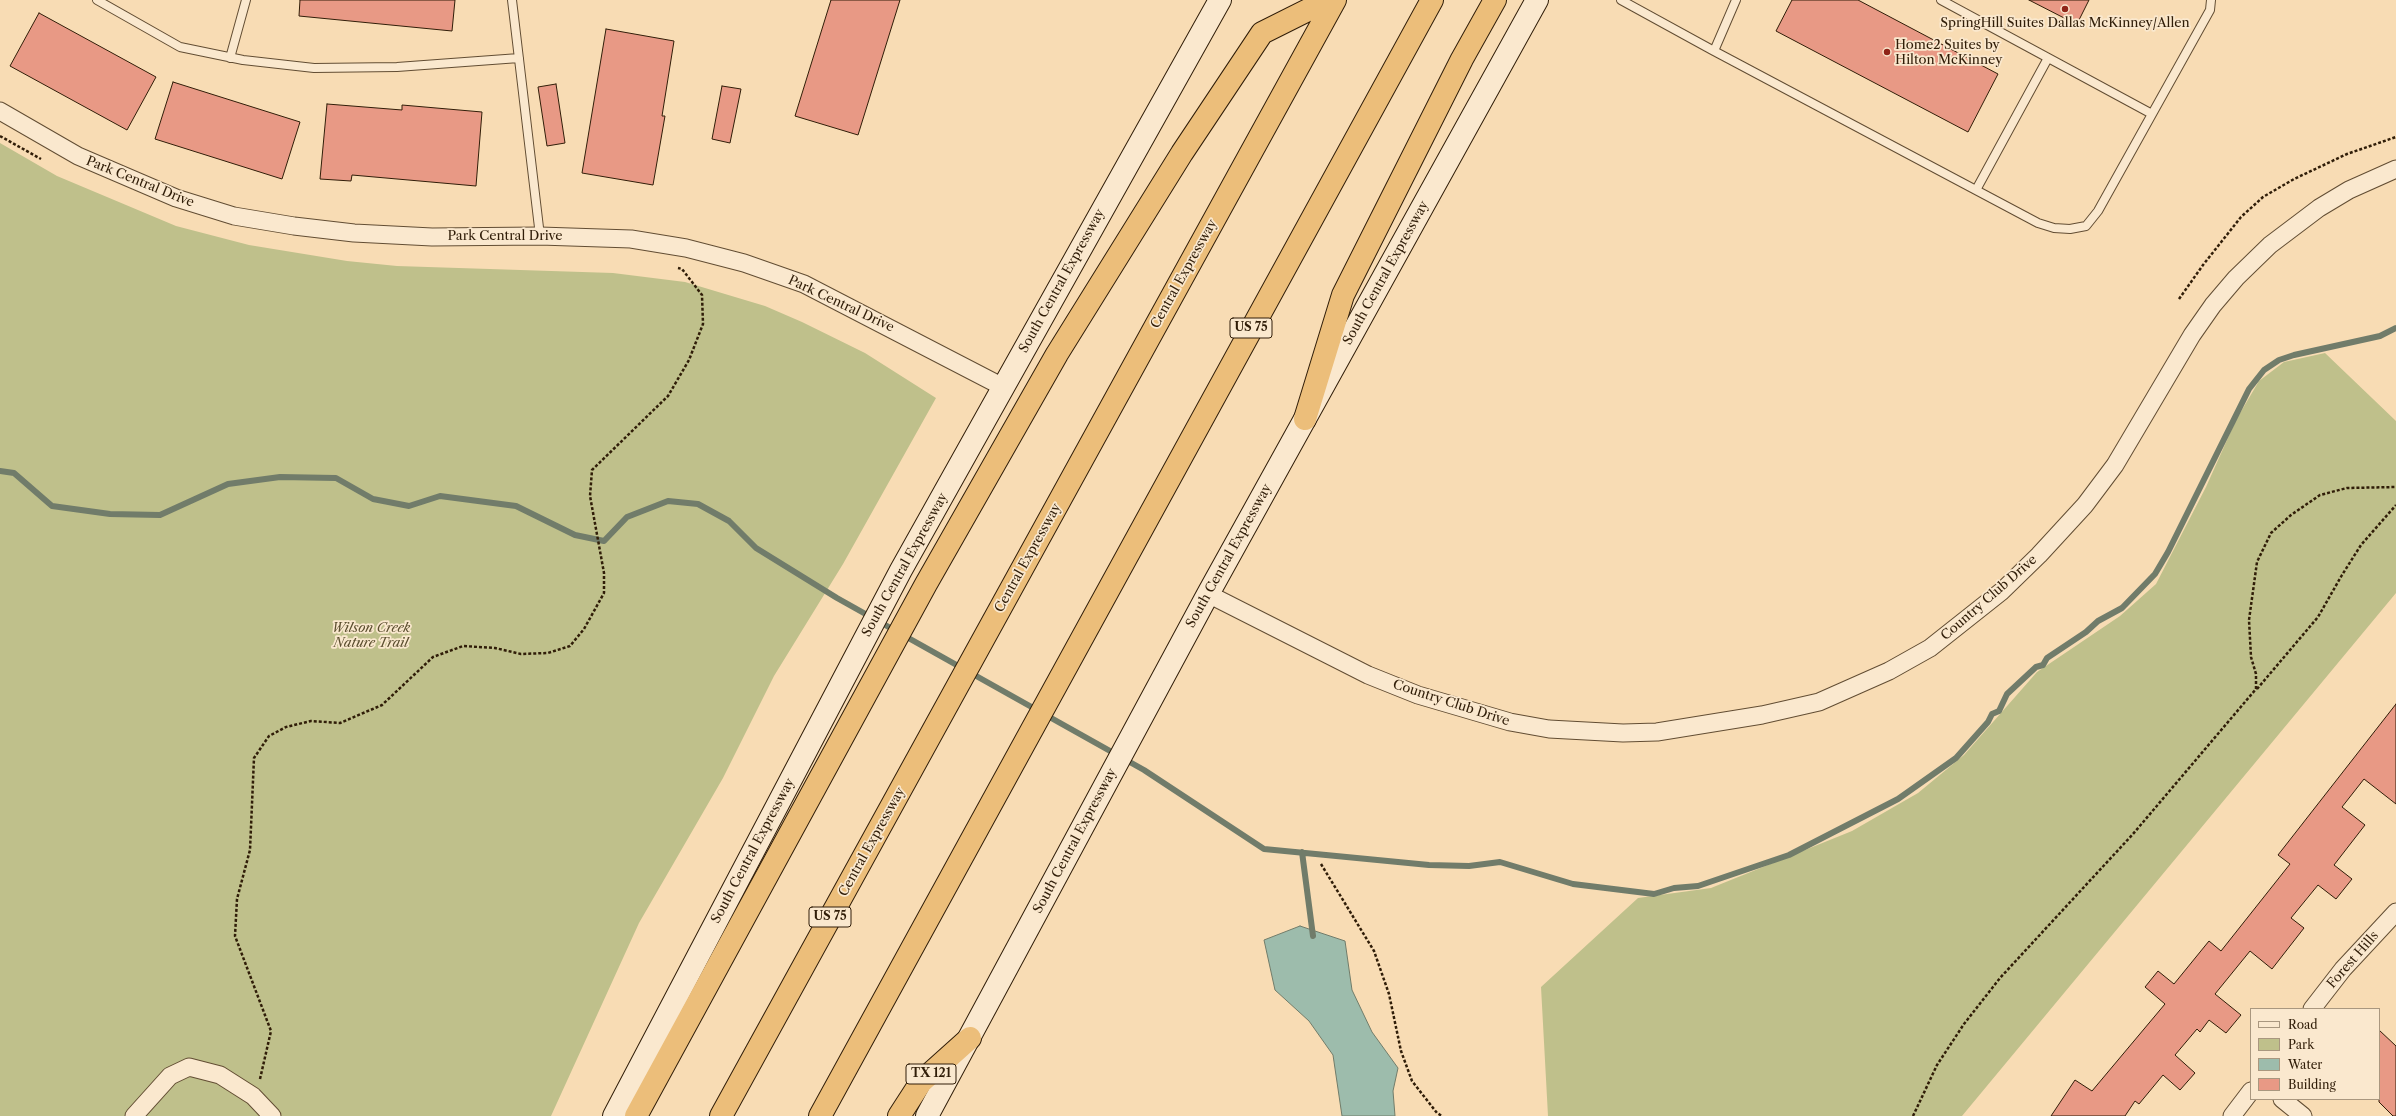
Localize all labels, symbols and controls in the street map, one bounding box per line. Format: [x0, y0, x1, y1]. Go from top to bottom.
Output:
marker: SpringHill Suites Dallas McKinney/Allen [2060, 4, 2070, 14]
place label: SpringHill Suites Dallas McKinney/Allen [1940, 15, 2190, 31]
place label: Home2 Suites by Hilton McKinney [1895, 37, 2002, 68]
marker: Home2 Suites by Hilton McKinney [1882, 47, 1892, 57]
street label: Park Central Drive [84, 153, 196, 211]
street label: South Central Expressway [1340, 198, 1432, 348]
street label: South Central Expressway [1016, 206, 1108, 356]
street label: Central Expressway [1148, 217, 1220, 331]
street label: Park Central Drive [447, 228, 563, 244]
street label: Park Central Drive [786, 273, 896, 335]
road number: US 75 [1230, 318, 1272, 338]
street label: South Central Expressway [1183, 481, 1275, 631]
street label: South Central Expressway [859, 490, 951, 640]
street label: Central Expressway [992, 501, 1064, 615]
street label: Country Club Drive [1938, 552, 2040, 644]
park label: Wilson Creek Nature Trail [332, 620, 410, 651]
street label: Country Club Drive [1391, 677, 1511, 729]
street label: South Central Expressway [1030, 766, 1120, 916]
street label: South Central Expressway [708, 776, 798, 926]
street label: Central Expressway [836, 785, 908, 899]
road number: US 75 [809, 907, 851, 927]
street label: Forest Hills [2324, 928, 2382, 992]
legend [2250, 1008, 2380, 1100]
text: Road [2288, 1017, 2318, 1032]
text: Park [2288, 1037, 2314, 1052]
text: Water [2288, 1057, 2322, 1072]
road number: TX 121 [906, 1064, 956, 1084]
text: Building [2288, 1077, 2336, 1092]

